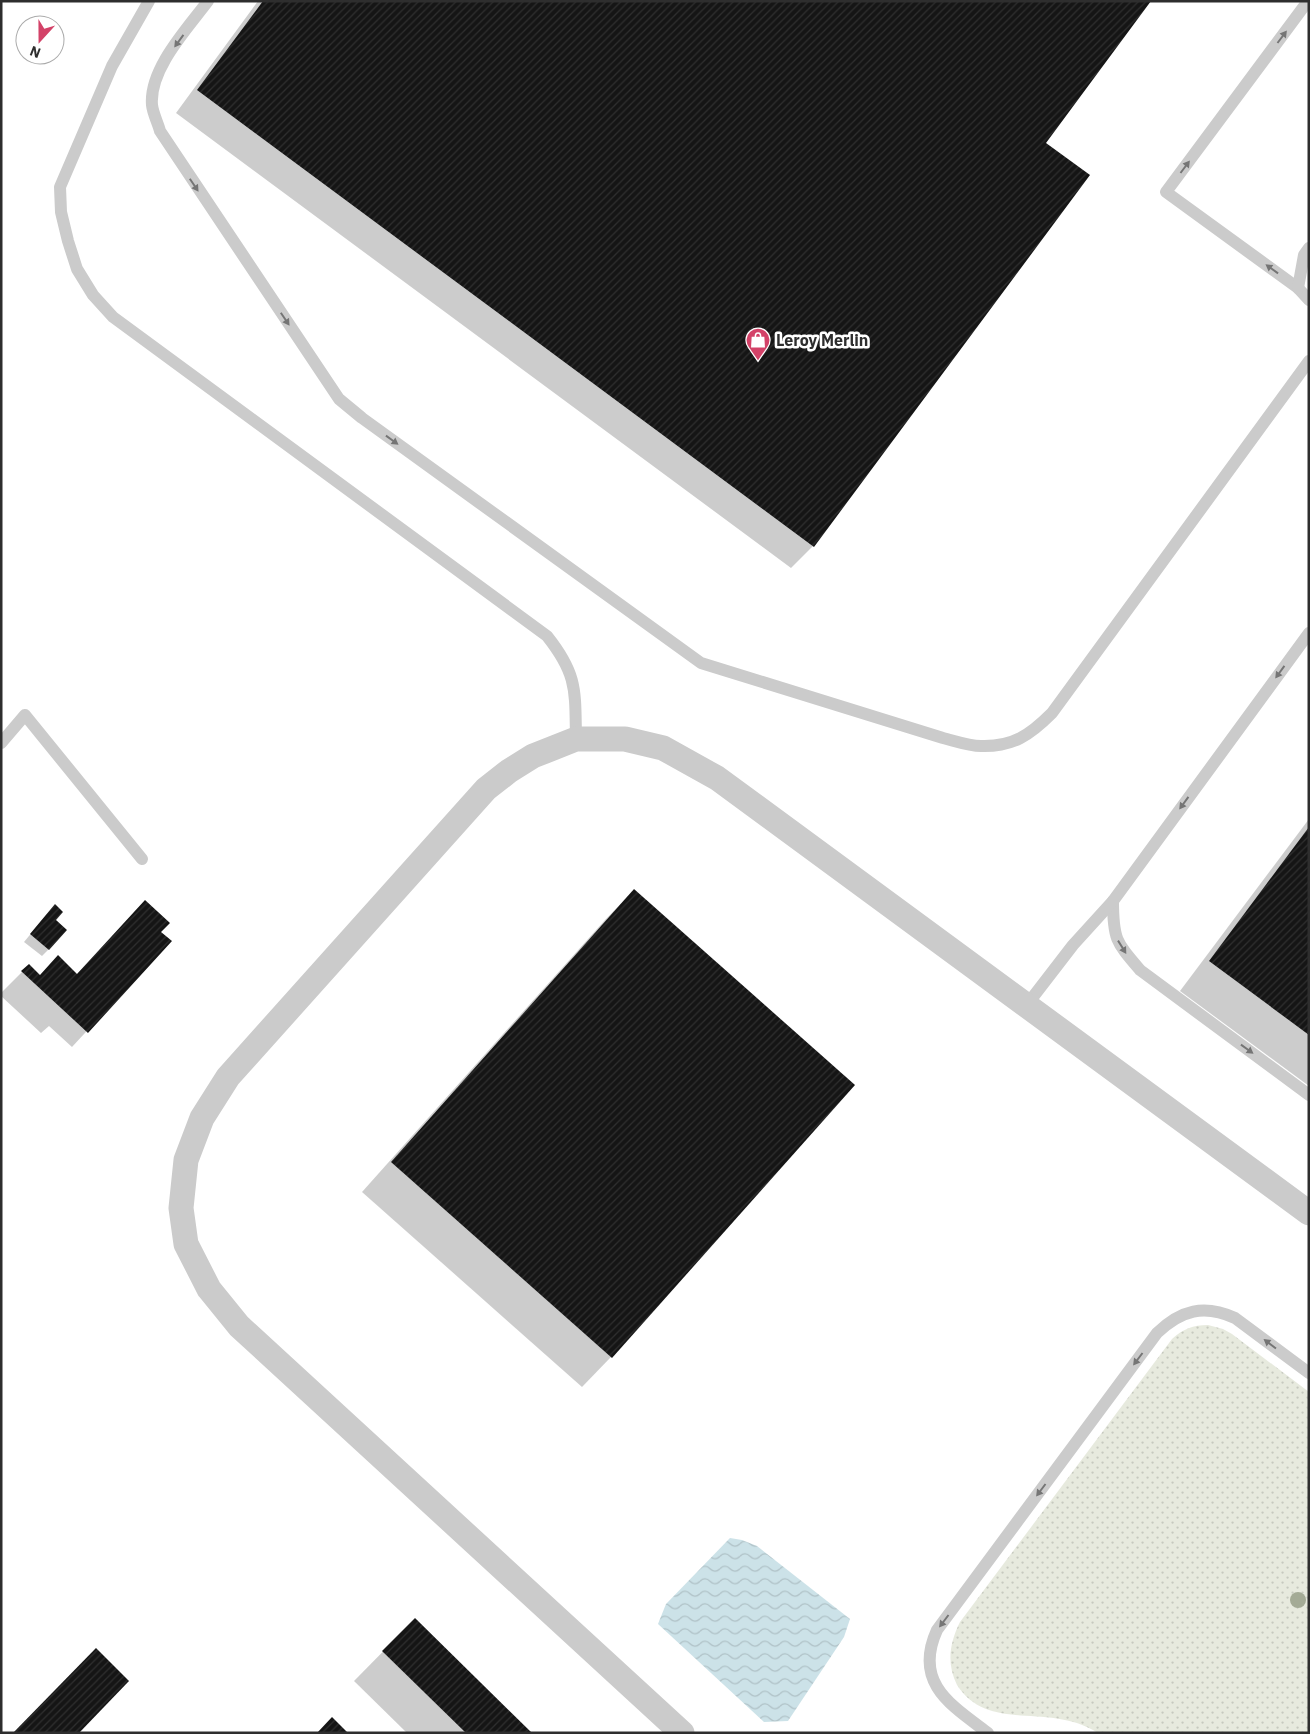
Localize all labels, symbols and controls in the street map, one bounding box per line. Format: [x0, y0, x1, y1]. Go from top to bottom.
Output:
north arrow [15, 15, 65, 65]
one-way arrow [1277, 30, 1287, 44]
one-way arrow [174, 34, 184, 47]
text: N [27, 42, 43, 62]
one-way arrow [1179, 161, 1190, 174]
one-way arrow [190, 178, 199, 191]
one-way arrow [1265, 264, 1279, 274]
one-way arrow [281, 313, 290, 326]
shop icon: Leroy Merlin [745, 327, 771, 361]
place label: Leroy Merlin [776, 330, 868, 350]
one-way arrow [385, 434, 398, 445]
one-way arrow [1275, 665, 1285, 679]
one-way arrow [1179, 797, 1189, 810]
one-way arrow [1117, 940, 1127, 954]
one-way arrow [1240, 1044, 1254, 1054]
one-way arrow [1263, 1339, 1277, 1349]
one-way arrow [1133, 1352, 1143, 1366]
one-way arrow [1036, 1483, 1046, 1497]
one-way arrow [939, 1614, 950, 1627]

